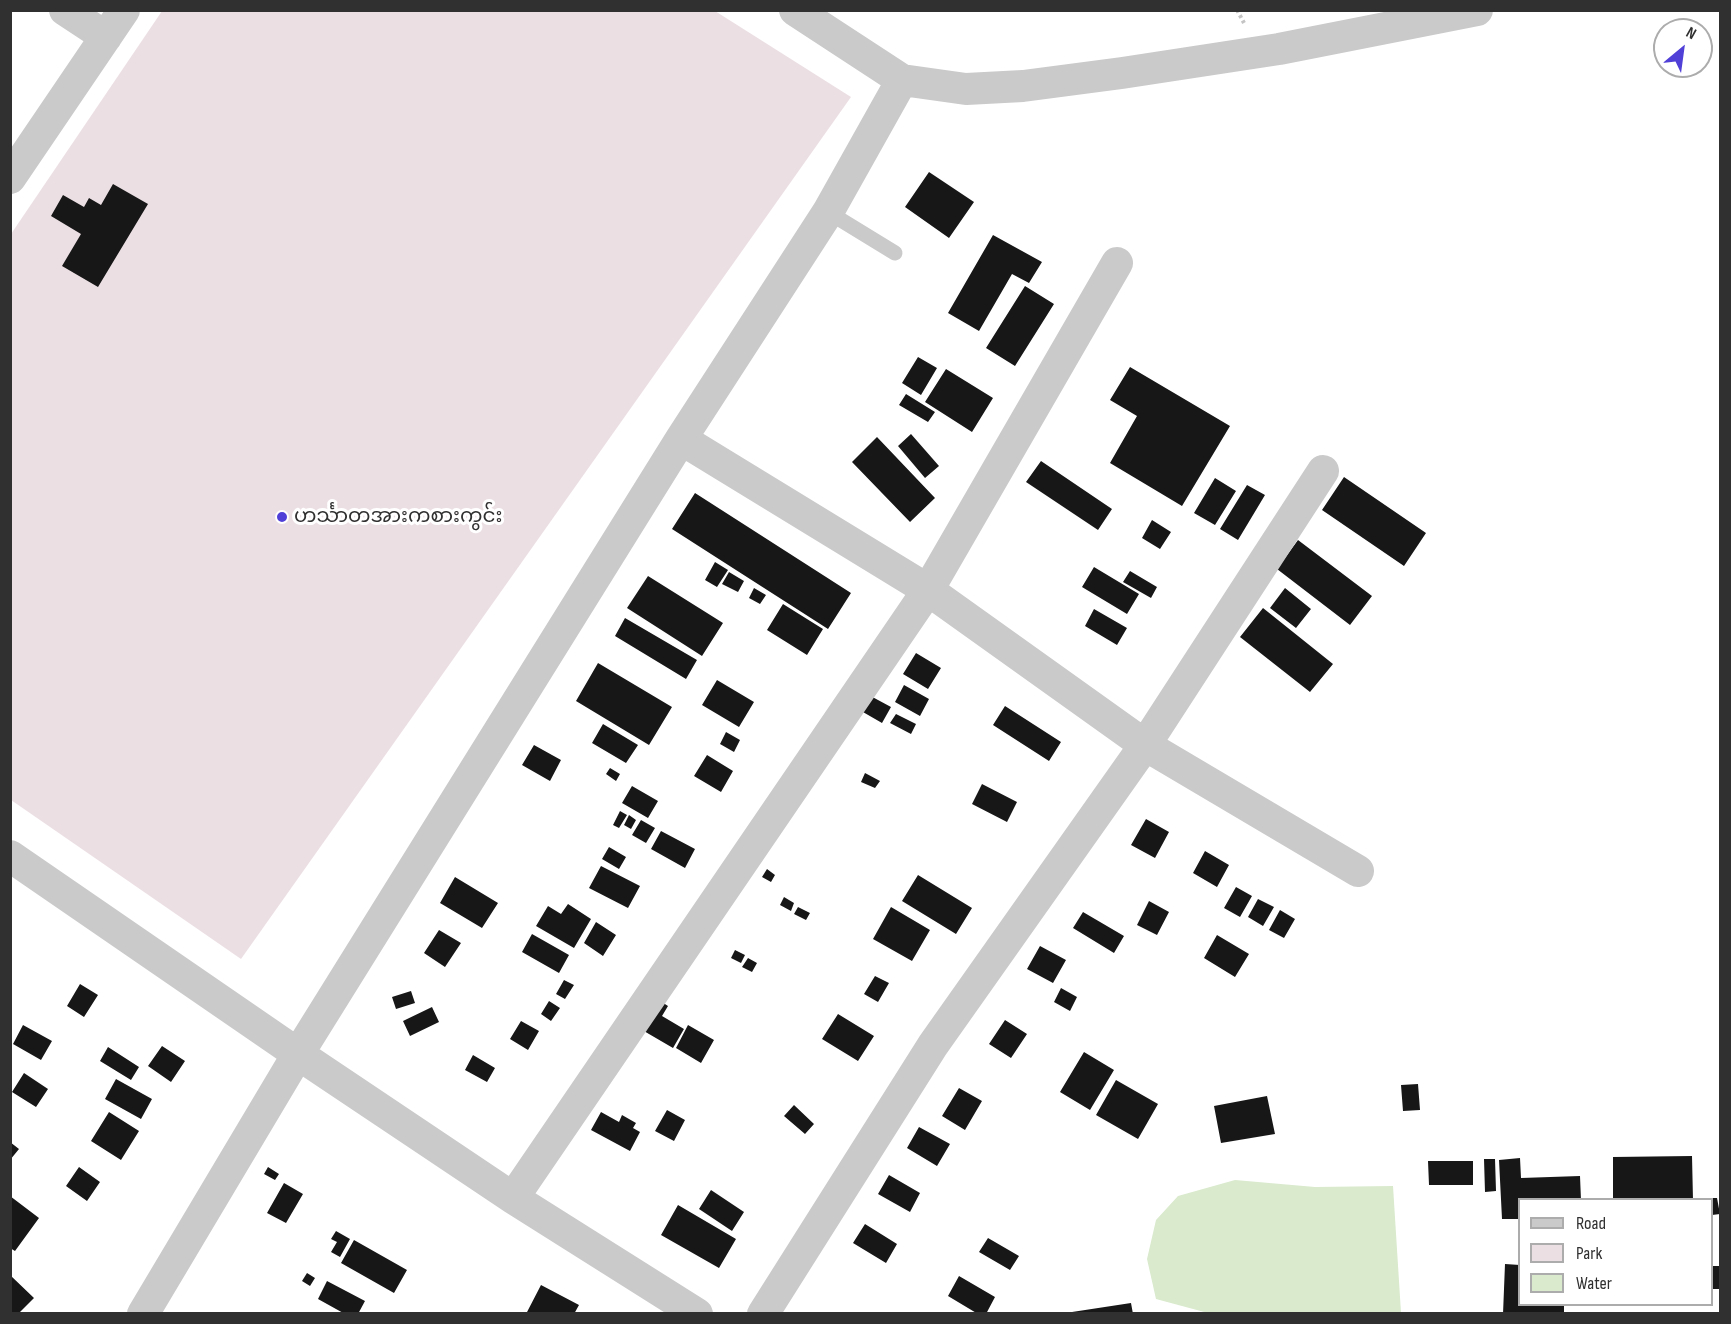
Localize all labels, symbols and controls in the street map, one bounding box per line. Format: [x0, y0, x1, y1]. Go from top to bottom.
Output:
north arrow [1653, 18, 1713, 78]
text: N [1683, 23, 1699, 44]
place label: ဟင်္သာတအားကစားကွင်း [294, 505, 502, 529]
marker: ဟင်္သာတအားကစားကွင်း [275, 510, 289, 524]
legend [1518, 1198, 1713, 1306]
text: Road [1576, 1213, 1606, 1234]
text: Park [1576, 1243, 1602, 1264]
text: Water [1576, 1273, 1612, 1294]

